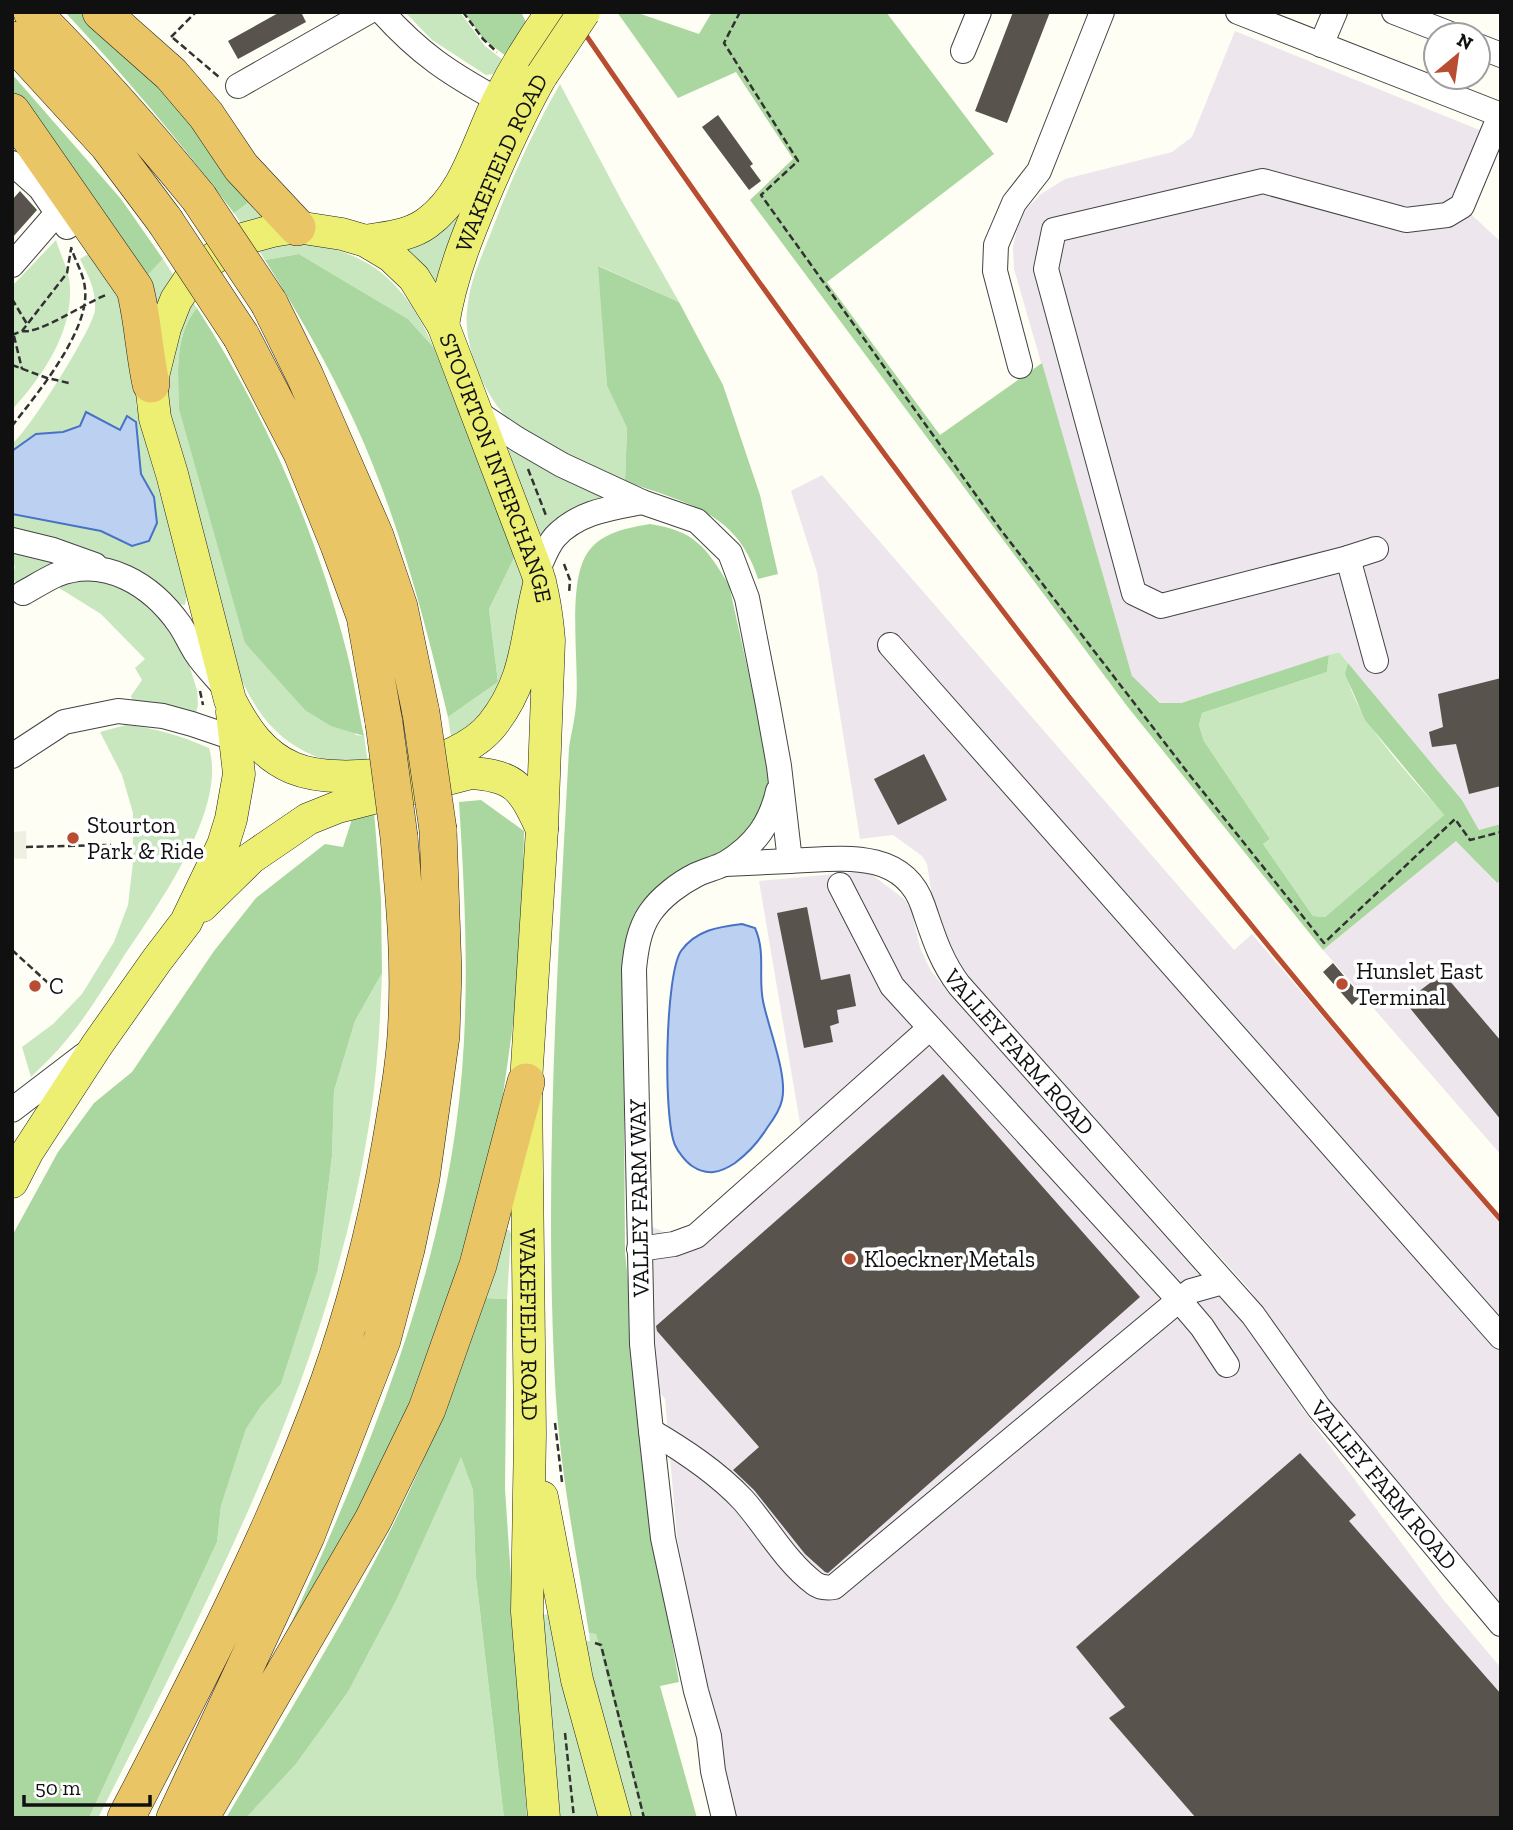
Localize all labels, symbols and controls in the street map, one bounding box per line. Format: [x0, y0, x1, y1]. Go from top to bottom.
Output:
north arrow [1422, 21, 1492, 91]
text: N [1453, 28, 1477, 55]
street label: WAKEFIELD ROAD [449, 69, 554, 256]
street label: STOURTON INTERCHANGE [433, 329, 558, 605]
place label: Stourton Park & Ride [87, 811, 204, 865]
marker: Stourton Park & Ride [65, 830, 81, 846]
place label: Hunslet East Terminal [1356, 957, 1483, 1011]
street label: VALLEY FARM ROAD [937, 963, 1100, 1141]
place label: C [49, 972, 64, 1000]
marker: Hunslet East Terminal [1334, 976, 1350, 992]
marker: C [27, 978, 43, 994]
street label: VALLEY FARM WAY [623, 1098, 655, 1298]
street label: WAKEFIELD ROAD [514, 1228, 544, 1421]
place label: Kloeckner Metals [864, 1245, 1035, 1273]
marker: Kloeckner Metals [842, 1251, 858, 1267]
street label: VALLEY FARM ROAD [1304, 1394, 1463, 1576]
scale bar [24, 1764, 150, 1808]
text: 50 m [35, 1775, 81, 1800]

